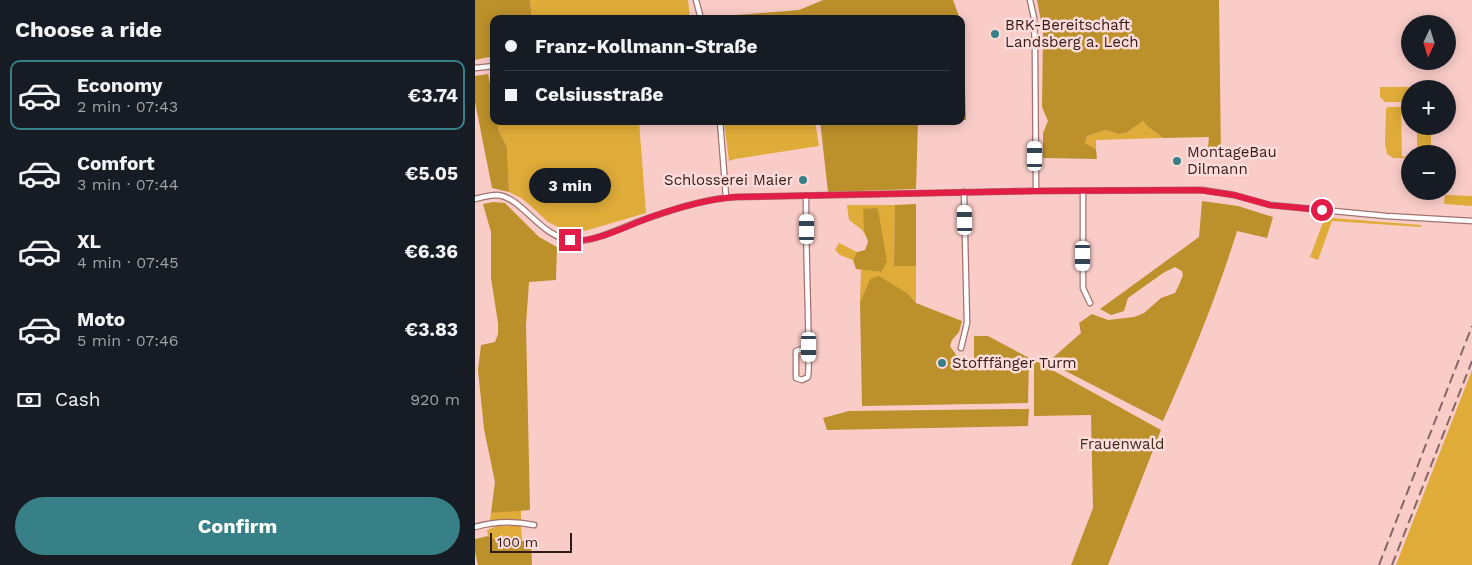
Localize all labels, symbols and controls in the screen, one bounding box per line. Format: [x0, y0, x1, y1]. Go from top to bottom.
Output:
north arrow [1401, 15, 1456, 70]
map controls [1401, 15, 1456, 200]
place label: BRK-Bereitschaft Landsberg a. Lech [1005, 16, 1139, 51]
text: Choose a ride [15, 17, 162, 42]
marker: BRK-Bereitschaft Landsberg a. Lech [989, 28, 1001, 40]
text: Franz-Kollmann-Straße [535, 35, 758, 58]
icon: car [17, 73, 62, 118]
text: Economy [77, 74, 162, 97]
button: + [1401, 80, 1456, 135]
text: Celsiusstraße [535, 83, 663, 106]
text: €3.74 [408, 84, 458, 107]
text: 2 min · 07:43 [77, 97, 178, 116]
car [1027, 141, 1042, 171]
place label: MontageBau Dilmann [1187, 143, 1277, 178]
button: − [1401, 145, 1456, 200]
icon: car [17, 151, 62, 196]
text: Comfort [77, 152, 155, 175]
marker: MontageBau Dilmann [1171, 155, 1183, 167]
text: €5.05 [405, 162, 458, 185]
callout: 3 min [529, 168, 611, 202]
place label: Schlosserei Maier [664, 171, 793, 189]
marker: Schlosserei Maier [797, 174, 809, 186]
text: 3 min · 07:44 [77, 175, 179, 194]
text: 3 min [548, 176, 592, 195]
route start [1311, 199, 1333, 221]
car [957, 205, 972, 235]
car [799, 214, 814, 244]
icon: car [17, 229, 62, 274]
route end [559, 229, 581, 251]
text: XL [77, 230, 101, 253]
text: €6.36 [404, 240, 458, 263]
car [1075, 241, 1090, 271]
text: 4 min · 07:45 [77, 253, 179, 272]
icon: car [17, 307, 62, 352]
text: Moto [77, 308, 125, 331]
text: €3.83 [405, 318, 458, 341]
text: 5 min · 07:46 [77, 331, 179, 350]
car [801, 332, 816, 362]
place label: Stofffänger Turm [952, 354, 1077, 372]
marker: Stofffänger Turm [936, 357, 948, 369]
icon: cash [15, 386, 43, 414]
text: Cash [55, 388, 101, 411]
text: 920 m [410, 390, 460, 409]
park label: Frauenwald [1080, 435, 1164, 453]
button: Confirm [15, 497, 460, 555]
scale bar [490, 530, 573, 553]
text: 100 m [497, 534, 538, 550]

